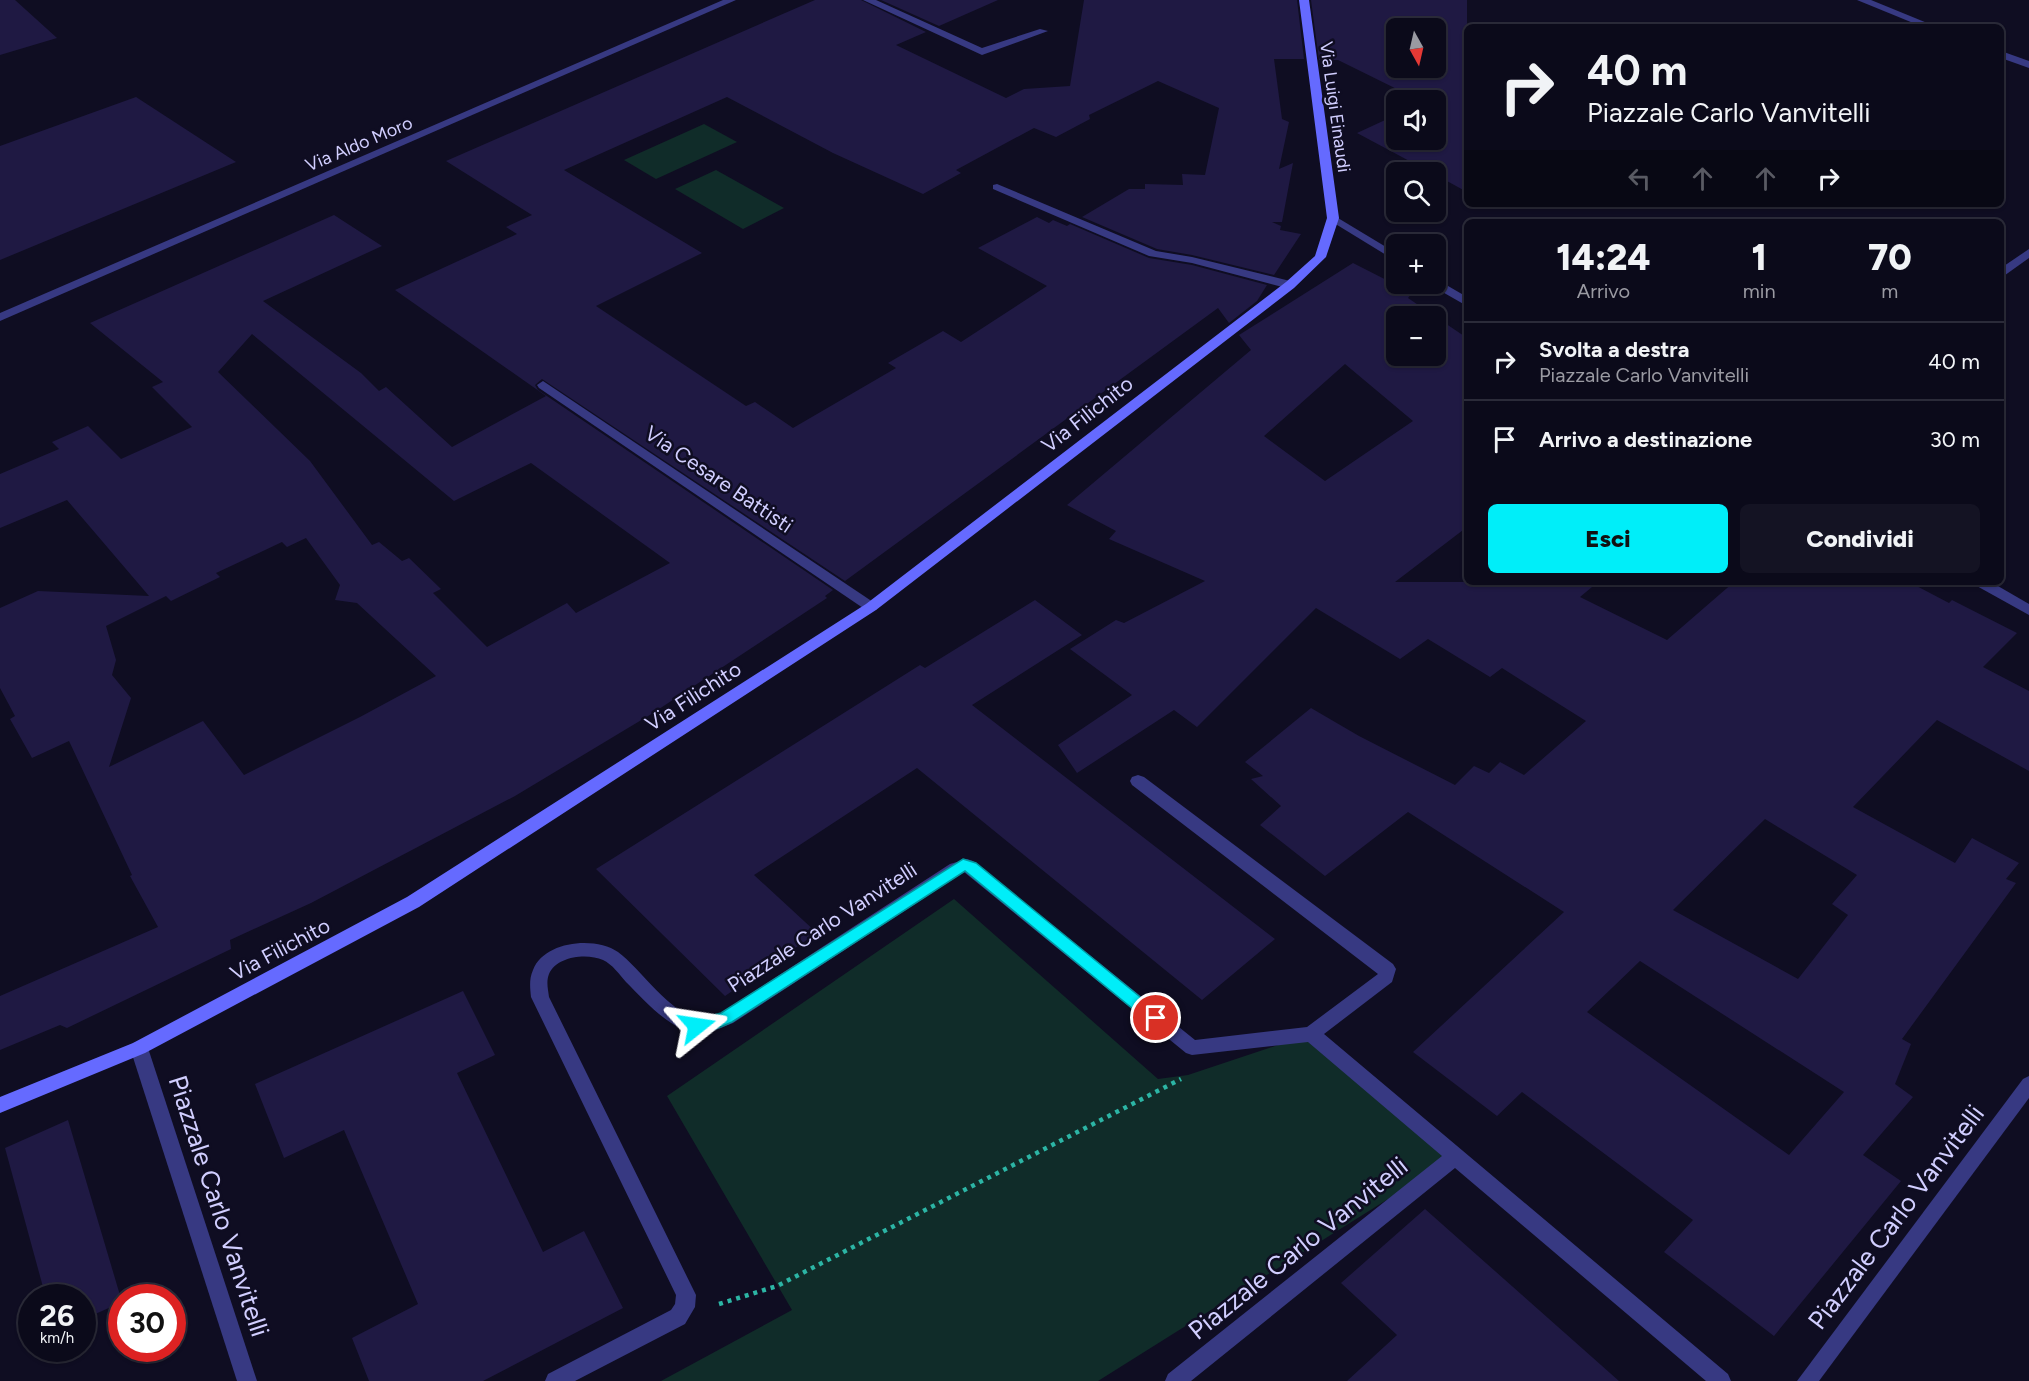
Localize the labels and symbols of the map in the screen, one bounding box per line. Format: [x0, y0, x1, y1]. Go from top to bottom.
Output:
north arrow [1386, 18, 1446, 78]
street label: Via Luigi Einaudi [1315, 40, 1355, 174]
street label: Via Aldo Moro [302, 112, 416, 176]
street label: Via Filichito [1036, 371, 1138, 457]
street label: Via Cesare Battisti [640, 420, 798, 538]
street label: Via Filichito [640, 656, 746, 736]
street label: Piazzale Carlo Vanvitelli [723, 856, 921, 998]
street label: Via Filichito [226, 912, 334, 986]
pin [1130, 992, 1181, 1043]
position arrow [665, 994, 729, 1058]
street label: Piazzale Carlo Vanvitelli [162, 1071, 276, 1341]
street label: Piazzale Carlo Vanvitelli [1801, 1098, 1991, 1336]
street label: Piazzale Carlo Vanvitelli [1182, 1150, 1414, 1346]
speed limit sign: 30 [108, 1284, 186, 1362]

